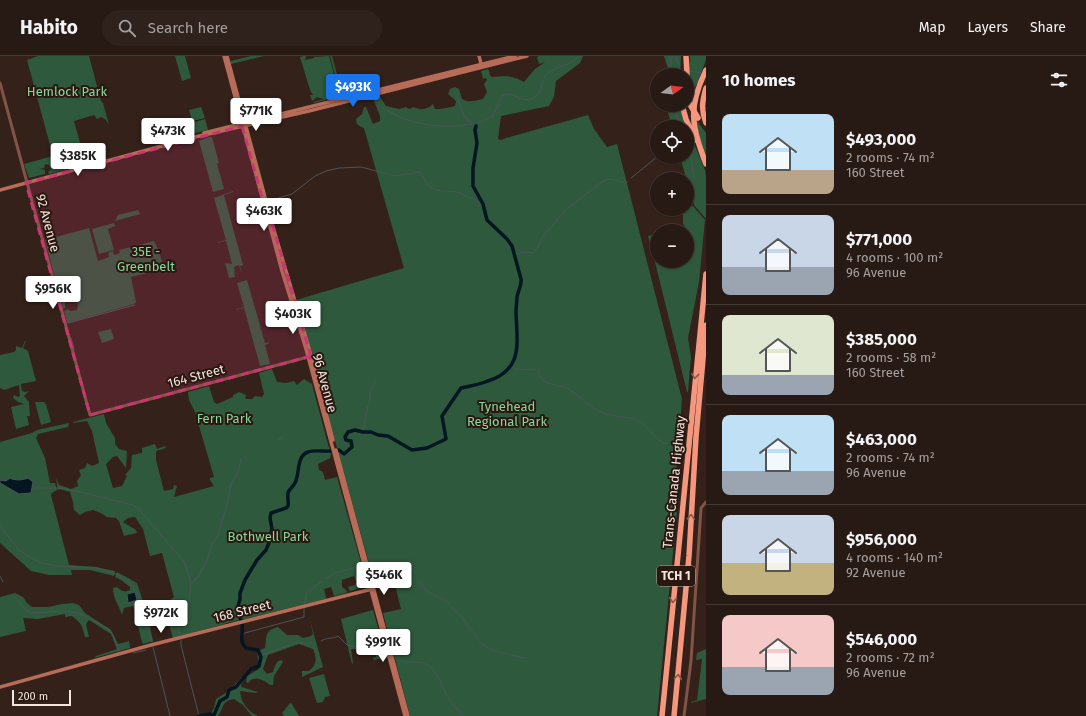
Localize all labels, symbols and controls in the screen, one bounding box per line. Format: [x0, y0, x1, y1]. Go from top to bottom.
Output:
search box [102, 10, 382, 46]
text: Habito [20, 16, 78, 39]
icon: search [116, 17, 138, 39]
text: Search here [148, 19, 228, 37]
text: Map [919, 19, 945, 36]
text: Layers [967, 19, 1008, 36]
text: Share [1030, 19, 1066, 36]
north arrow [650, 68, 694, 112]
map controls [650, 68, 694, 268]
icon: filters [1048, 69, 1070, 91]
text: 10 homes [722, 70, 796, 91]
pin: $493K [325, 74, 381, 108]
text: $493K [335, 79, 371, 94]
park label: Hemlock Park [27, 84, 107, 99]
pin: $771K [228, 98, 284, 132]
text: $771K [239, 103, 273, 118]
pin: $473K [140, 118, 196, 152]
button: locate [650, 120, 694, 164]
text: $473K [150, 123, 186, 138]
text: $493,000 [846, 129, 916, 150]
icon: home [754, 130, 802, 178]
pin: $385K [50, 143, 106, 177]
text: $385K [60, 148, 96, 163]
text: 2 rooms · 74 m² [846, 150, 935, 165]
text: 160 Street [846, 165, 905, 180]
button: + [650, 172, 694, 216]
street label: 92 Avenue [33, 192, 63, 254]
pin: $463K [236, 198, 292, 232]
text: $463K [246, 203, 282, 218]
button: − [650, 224, 694, 268]
text: $771,000 [846, 229, 912, 250]
icon: home [754, 231, 802, 279]
park label: 35E - Greenbelt [117, 244, 175, 274]
text: 4 rooms · 100 m² [846, 250, 943, 265]
text: 96 Avenue [846, 265, 906, 280]
pin: $956K [25, 276, 81, 310]
text: $956K [35, 281, 71, 296]
pin: $403K [265, 301, 321, 335]
text: $403K [275, 306, 311, 321]
text: $385,000 [846, 329, 917, 350]
icon: home [754, 331, 802, 379]
text: 2 rooms · 58 m² [846, 350, 936, 365]
street label: 96 Avenue [310, 352, 340, 414]
street label: 164 Street [166, 361, 226, 391]
text: 160 Street [846, 365, 905, 380]
one-way arrow [691, 373, 700, 379]
park label: Tynehead Regional Park [467, 399, 547, 429]
park label: Fern Park [197, 411, 252, 426]
street label: Trans-Canada Highway [660, 414, 688, 549]
text: $463,000 [846, 429, 917, 450]
icon: home [754, 431, 802, 479]
text: 2 rooms · 74 m² [846, 450, 935, 465]
text: 96 Avenue [846, 465, 906, 480]
one-way arrow [687, 514, 696, 520]
park label: Bothwell Park [228, 529, 309, 544]
text: $956,000 [846, 529, 917, 550]
icon: home [754, 531, 802, 579]
text: 4 rooms · 140 m² [846, 550, 943, 565]
pin: $546K [356, 562, 412, 596]
text: 92 Avenue [846, 565, 906, 580]
road number: TCH 1 [657, 566, 695, 586]
text: $546K [365, 567, 403, 582]
street label: 168 Street [212, 597, 272, 625]
one-way arrow [669, 597, 678, 603]
pin: $972K [133, 600, 189, 634]
text: $972K [144, 605, 178, 620]
pin: $991K [355, 629, 411, 663]
text: $546,000 [846, 629, 917, 650]
icon: home [754, 631, 802, 679]
text: $991K [365, 634, 401, 649]
text: 2 rooms · 72 m² [846, 650, 935, 665]
text: 96 Avenue [846, 665, 906, 680]
one-way arrow [673, 674, 682, 680]
scale bar [12, 688, 71, 707]
text: 200 m [18, 690, 48, 703]

